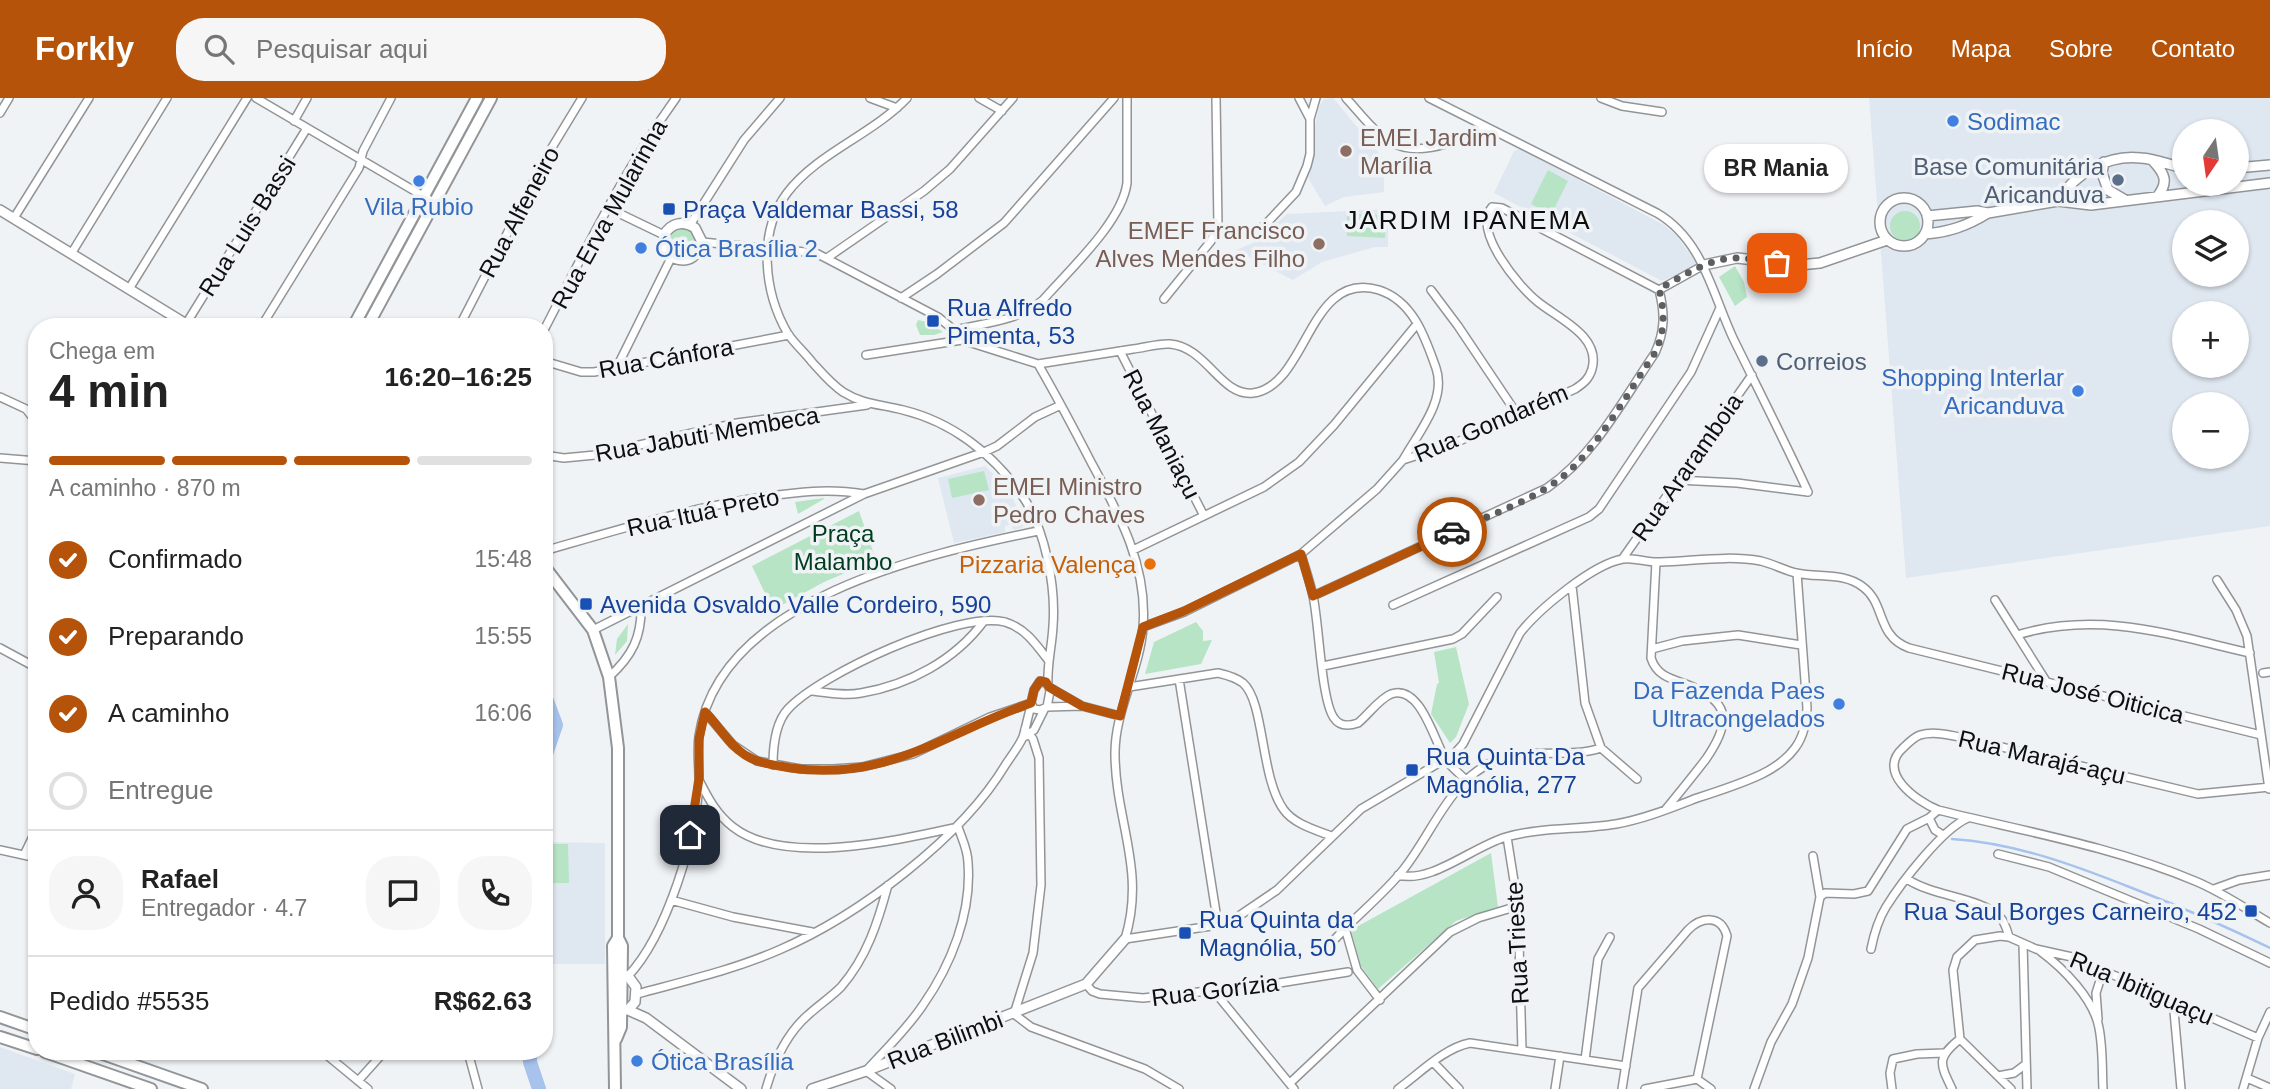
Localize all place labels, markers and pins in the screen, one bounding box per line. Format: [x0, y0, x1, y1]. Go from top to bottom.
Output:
place label: Sodimac [1967, 108, 2060, 135]
marker: Sodimac [1945, 113, 1961, 129]
place label: EMEI Jardim Marília [1360, 124, 1497, 179]
marker: EMEI Jardim Marília [1338, 143, 1354, 159]
callout: BR Mania [1705, 144, 1849, 193]
place label: Base Comunitária Aricanduva [1913, 153, 2105, 208]
marker: Base Comunitária Aricanduva [2110, 172, 2126, 188]
marker: Vila Rubio [411, 173, 427, 189]
place label: Vila Rubio [365, 193, 473, 220]
place label: Praça Valdemar Bassi, 58 [683, 196, 959, 223]
marker: Praça Valdemar Bassi, 58 [661, 201, 677, 217]
place label: EMEF Francisco Alves Mendes Filho [1096, 217, 1305, 272]
pin [1747, 233, 1807, 293]
place label: Ótica Brasília 2 [655, 235, 818, 262]
marker: EMEF Francisco Alves Mendes Filho [1311, 236, 1327, 252]
marker: Ótica Brasília 2 [633, 240, 649, 256]
place label: Rua Alfredo Pimenta, 53 [947, 294, 1075, 349]
marker: Rua Alfredo Pimenta, 53 [925, 313, 941, 329]
place label: Correios [1776, 348, 1867, 375]
marker: Correios [1754, 353, 1770, 369]
place label: Shopping Interlar Aricanduva [1881, 364, 2065, 419]
marker: Shopping Interlar Aricanduva [2070, 383, 2086, 399]
place label: EMEI Ministro Pedro Chaves [993, 473, 1145, 528]
marker: EMEI Ministro Pedro Chaves [971, 492, 987, 508]
place label: Pizzaria Valença [959, 551, 1137, 578]
marker: Pizzaria Valença [1142, 556, 1158, 572]
place label: Avenida Osvaldo Valle Cordeiro, 590 [600, 591, 991, 618]
marker: Avenida Osvaldo Valle Cordeiro, 590 [578, 596, 594, 612]
place label: Da Fazenda Paes Ultracongelados [1633, 677, 1825, 732]
marker: Da Fazenda Paes Ultracongelados [1831, 696, 1847, 712]
place label: Rua Quinta Da Magnólia, 277 [1426, 743, 1585, 798]
marker: Rua Quinta Da Magnólia, 277 [1404, 762, 1420, 778]
pin [660, 805, 720, 865]
place label: Rua Saul Borges Carneiro, 452 [1903, 898, 2237, 925]
marker: Rua Saul Borges Carneiro, 452 [2243, 903, 2259, 919]
place label: Rua Quinta da Magnólia, 50 [1199, 906, 1354, 961]
marker: Rua Quinta da Magnólia, 50 [1177, 925, 1193, 941]
place label: Ótica Brasília [651, 1048, 794, 1075]
marker: Ótica Brasília [629, 1053, 645, 1069]

